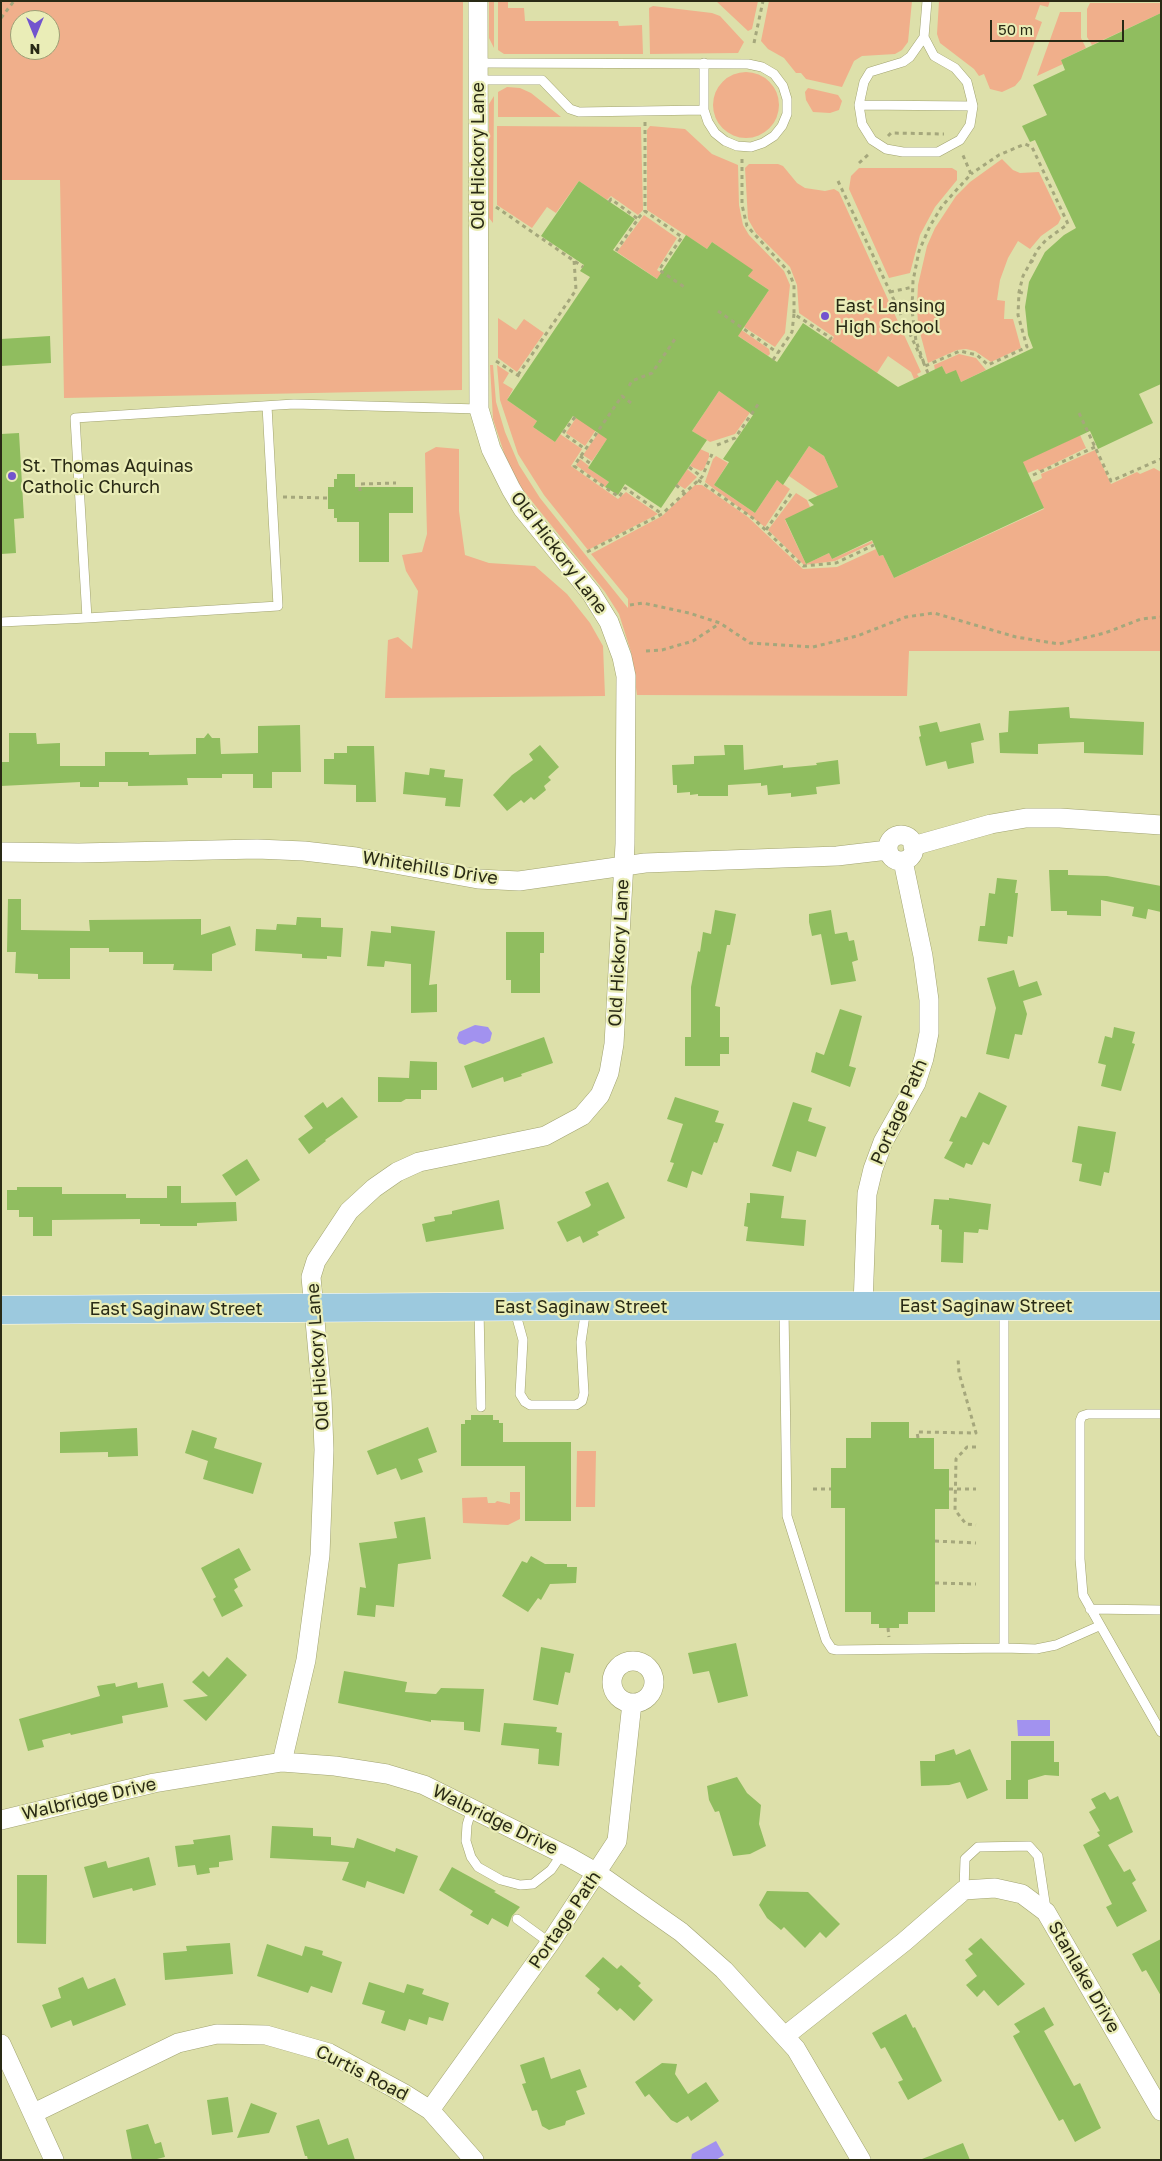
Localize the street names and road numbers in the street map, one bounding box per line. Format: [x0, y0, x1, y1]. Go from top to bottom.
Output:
street label: Old Hickory Lane [467, 82, 489, 230]
street label: Old Hickory Lane [506, 488, 612, 618]
street label: Whitehills Drive [361, 847, 499, 889]
street label: Old Hickory Lane [604, 879, 634, 1027]
street label: Portage Path [866, 1056, 932, 1168]
street label: Old Hickory Lane [302, 1283, 334, 1431]
street label: East Saginaw Street [899, 1295, 1073, 1317]
street label: East Saginaw Street [494, 1296, 668, 1318]
street label: East Saginaw Street [89, 1298, 263, 1320]
street label: Walbridge Drive [20, 1773, 158, 1825]
street label: Walbridge Drive [429, 1780, 561, 1860]
street label: Portage Path [524, 1867, 606, 1973]
street label: Stanlake Drive [1043, 1918, 1125, 2036]
street label: Curtis Road [312, 2041, 412, 2105]

